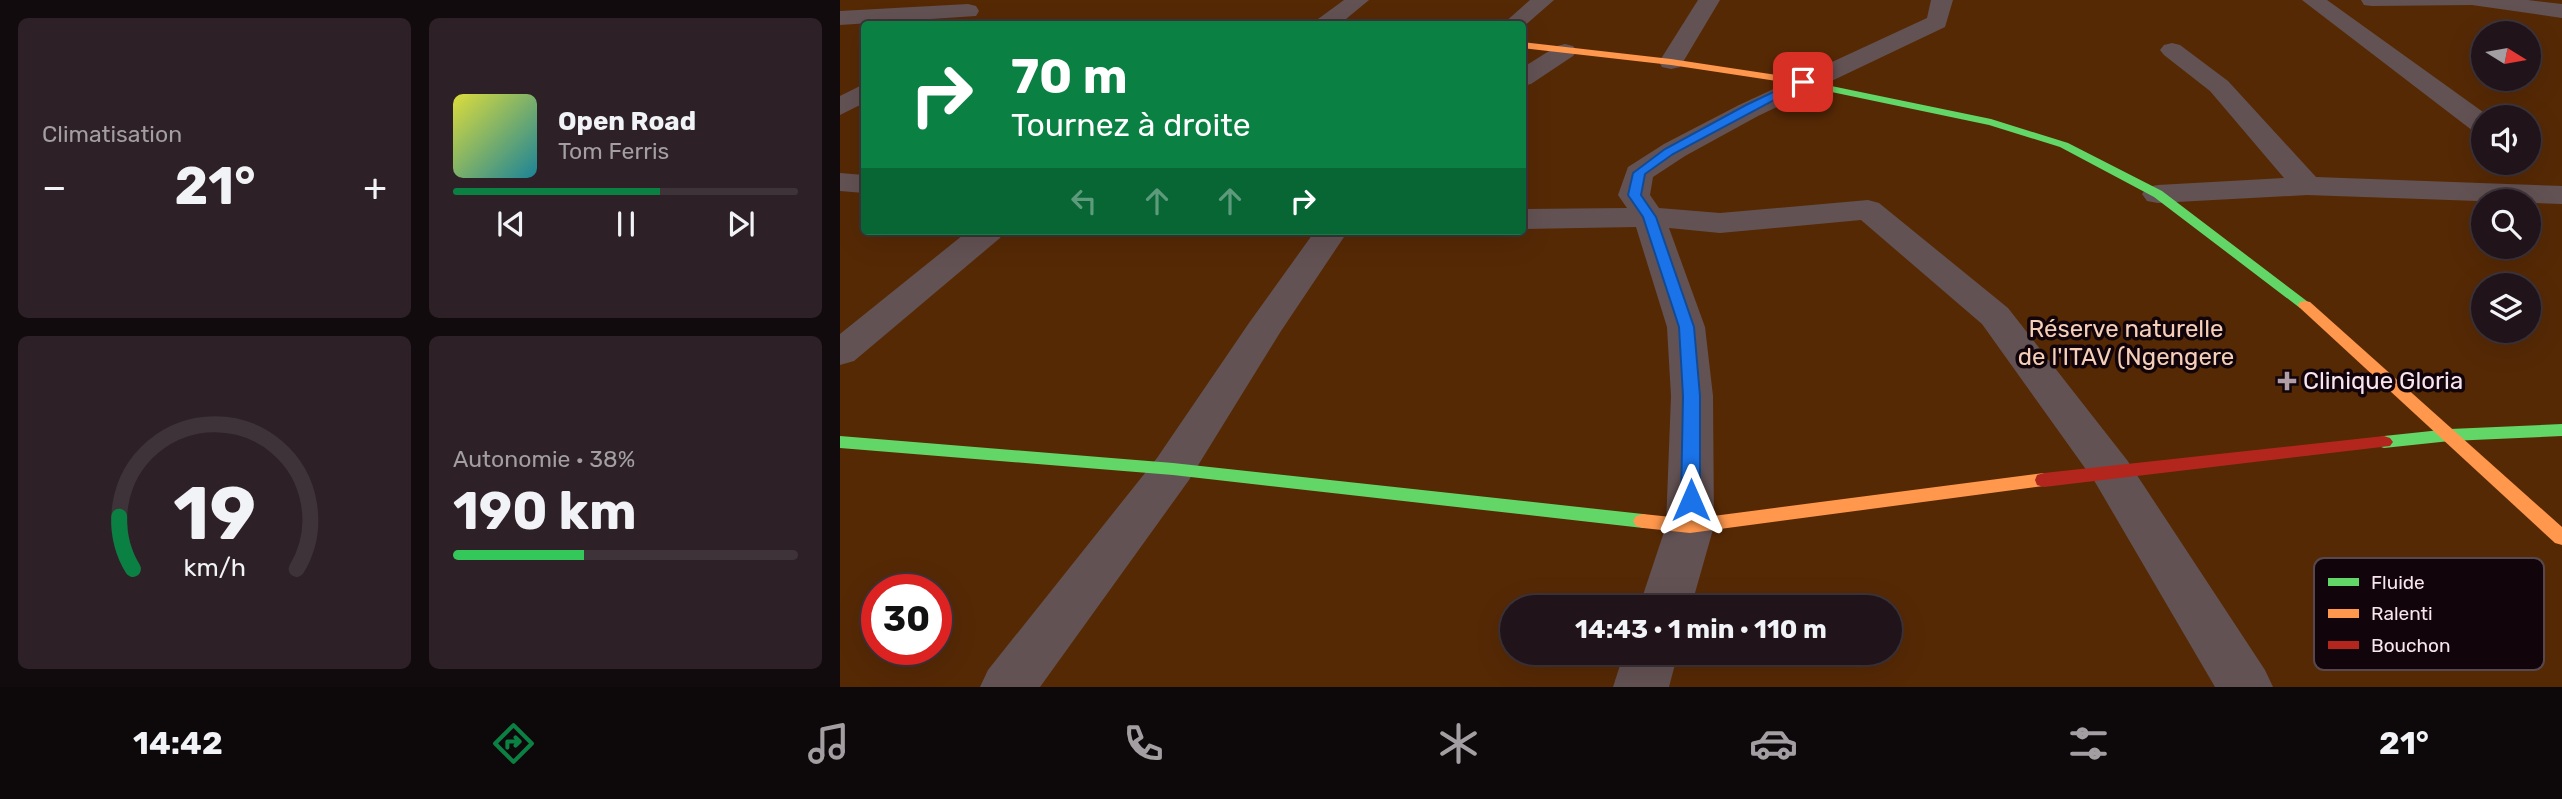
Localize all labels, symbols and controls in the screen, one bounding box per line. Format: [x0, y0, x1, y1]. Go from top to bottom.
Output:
north arrow [2471, 21, 2541, 91]
map controls [2471, 21, 2541, 343]
text: 70 m [1011, 47, 1128, 105]
icon: right [896, 49, 987, 140]
pin [1773, 52, 1833, 112]
icon: arrive [1784, 63, 1822, 101]
button: sound [2471, 105, 2541, 175]
text: Open Road [558, 106, 696, 137]
text: Tournez à droite [1011, 106, 1251, 144]
text: Climatisation [42, 120, 182, 148]
text: Tom Ferris [558, 137, 669, 165]
text: 21° [175, 155, 256, 217]
text: − [42, 164, 67, 210]
text: + [363, 164, 387, 210]
icon: left [1065, 182, 1103, 220]
icon: ahead [1138, 182, 1176, 220]
icon: ahead [1211, 182, 1249, 220]
icon: right [1284, 182, 1322, 220]
button: search [2471, 189, 2541, 259]
icon: previous [492, 205, 530, 243]
icon: pause [607, 205, 645, 243]
icon: next [722, 205, 760, 243]
button: layers [2471, 273, 2541, 343]
park label: Réserve naturelle de l'ITAV (Ngengere [2018, 315, 2234, 371]
place label: Clinique Gloria [2303, 367, 2463, 395]
marker: Clinique Gloria [2277, 371, 2297, 391]
text: Autonomie · 38% [453, 445, 635, 473]
position arrow [1654, 463, 1728, 537]
text: 19 [173, 471, 256, 557]
text: 190 km [453, 480, 637, 542]
text: km/h [183, 552, 246, 581]
legend [2314, 558, 2544, 670]
text: Fluide [2371, 571, 2425, 594]
speed limit sign: 30 [861, 574, 952, 665]
text: Ralenti [2371, 602, 2433, 625]
text: 14:43 · 1 min · 110 m [1575, 614, 1827, 645]
text: Bouchon [2371, 634, 2451, 657]
icon: directions [489, 719, 538, 768]
icon: music [804, 719, 853, 768]
icon: phone [1119, 719, 1168, 768]
icon: climate [1434, 719, 1483, 768]
icon: car [1749, 719, 1798, 768]
icon: filters [2064, 719, 2113, 768]
text: 14:42 [133, 724, 223, 762]
text: 21° [2379, 724, 2429, 762]

